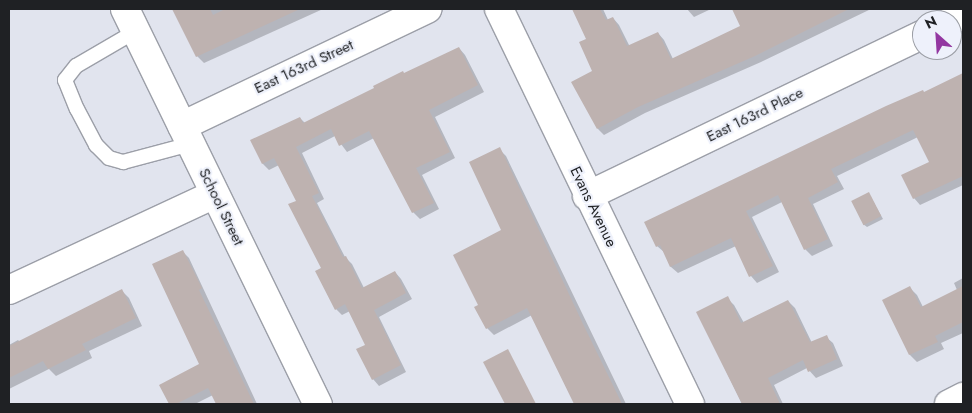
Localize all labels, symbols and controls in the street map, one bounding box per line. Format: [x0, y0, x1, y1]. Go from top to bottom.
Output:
north arrow [912, 10, 962, 60]
text: N [921, 11, 940, 34]
street label: East 163rd Street [252, 36, 356, 98]
street label: East 163rd Place [704, 84, 806, 146]
street label: Evans Avenue [566, 164, 620, 250]
street label: School Street [195, 166, 247, 248]

